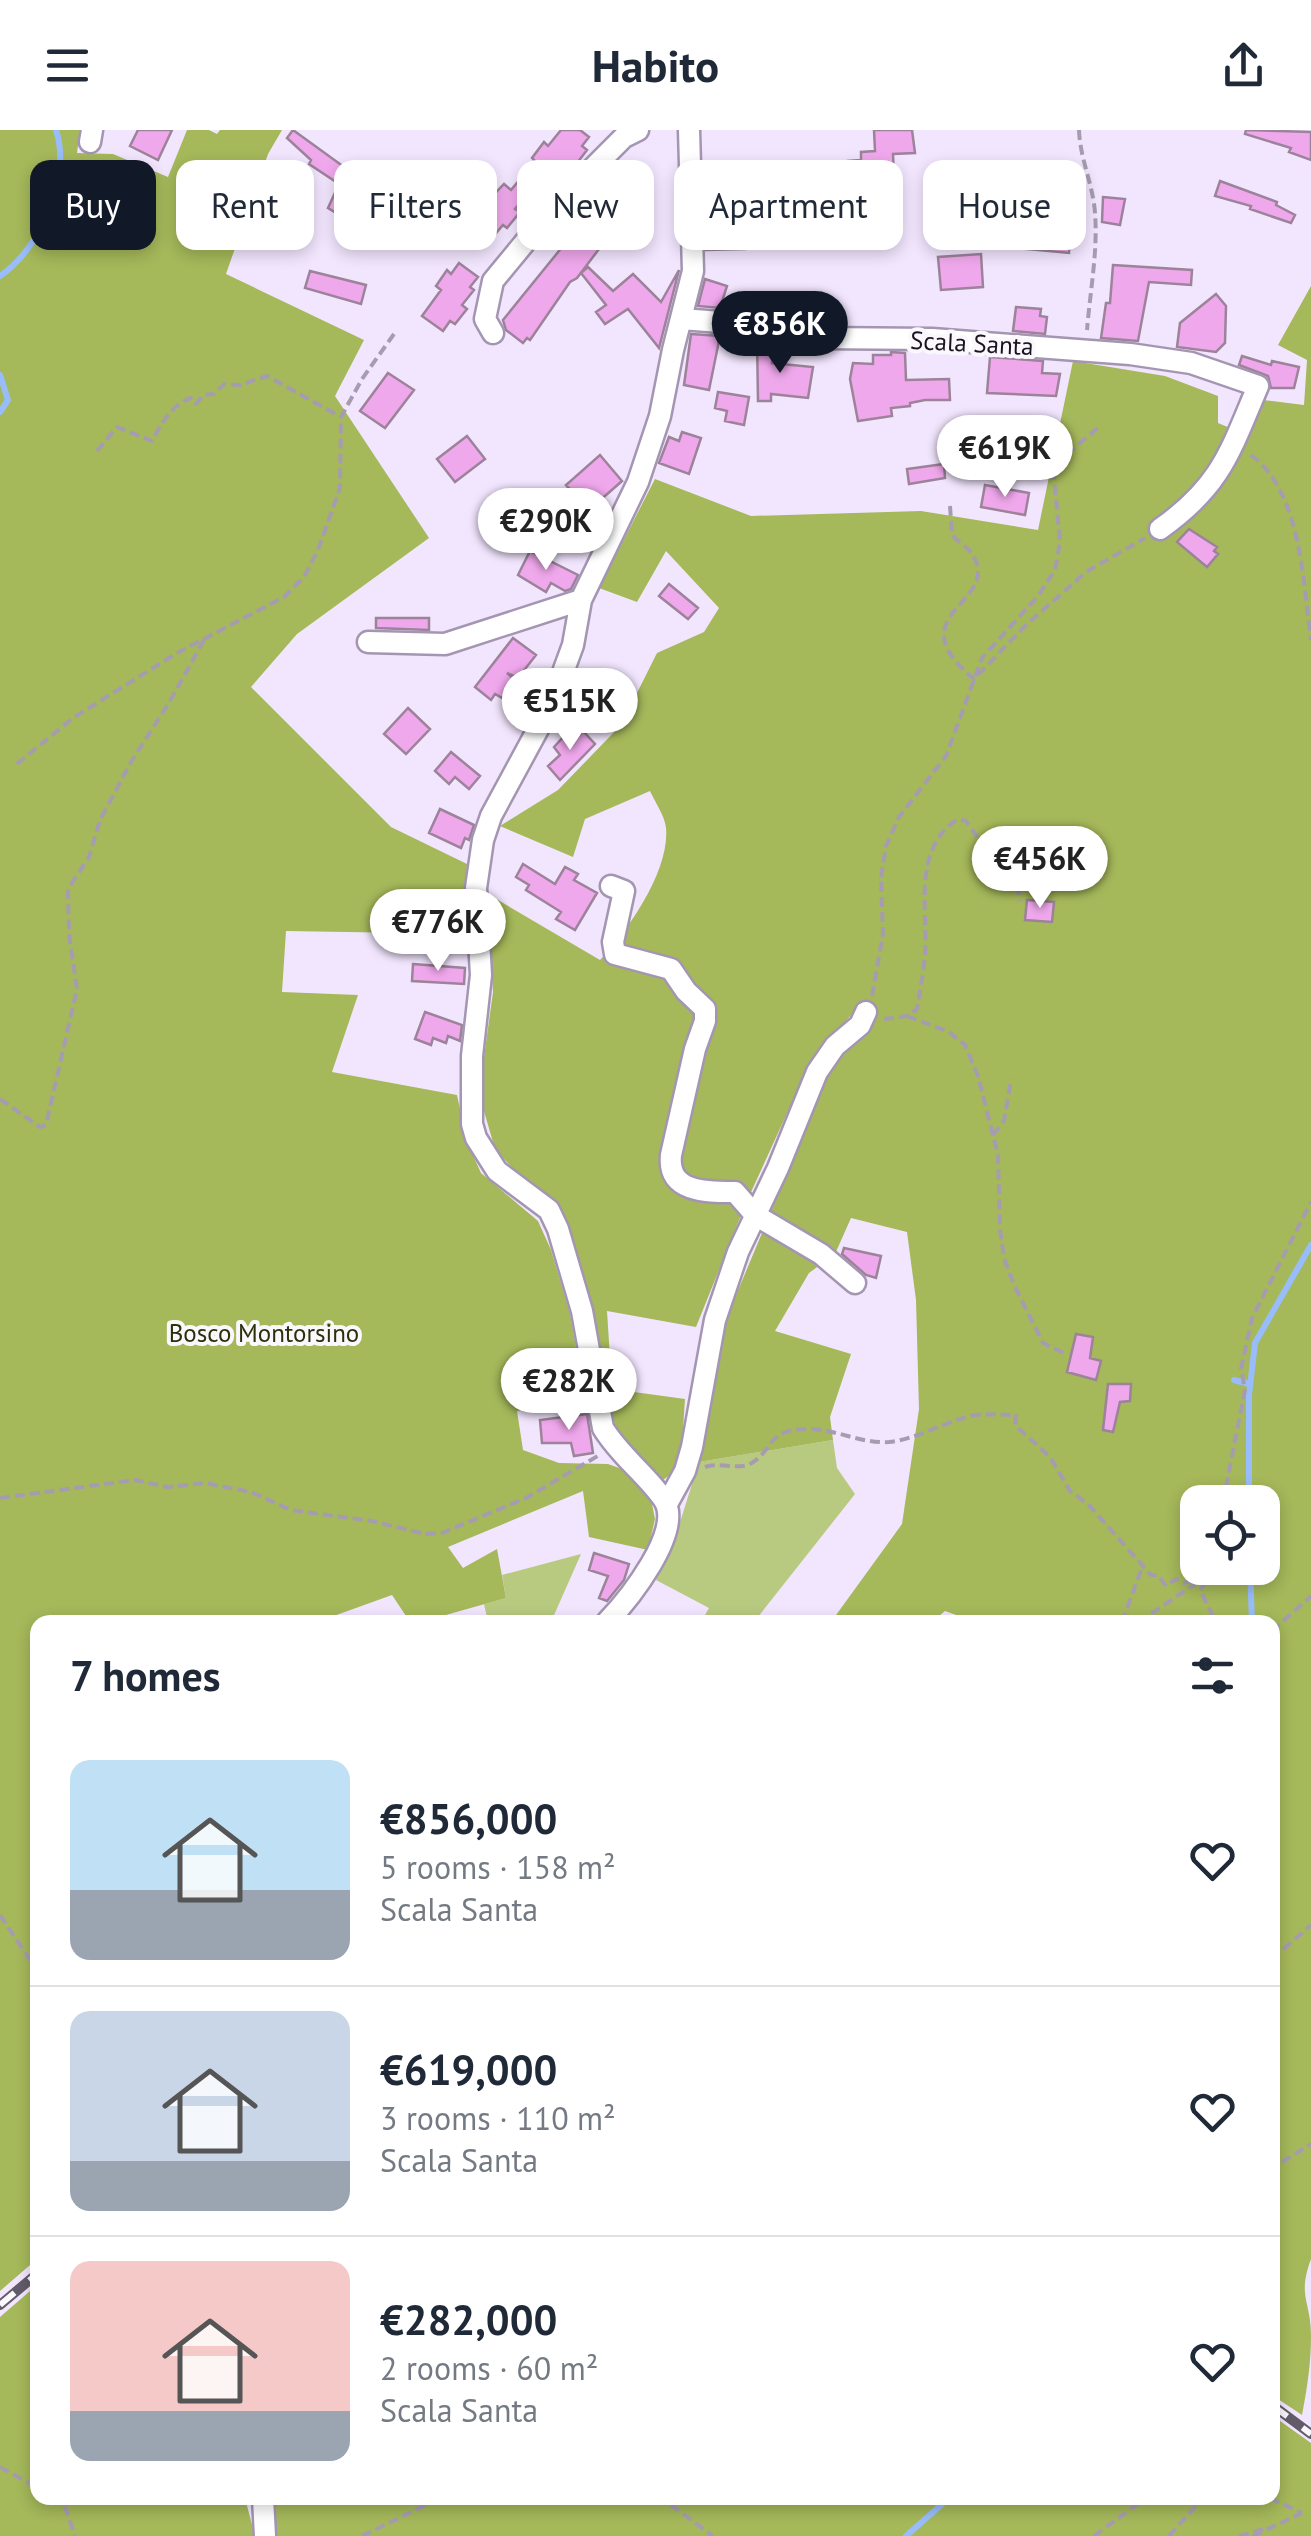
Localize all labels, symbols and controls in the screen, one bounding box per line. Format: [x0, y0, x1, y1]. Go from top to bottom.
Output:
text: Habito [592, 36, 719, 94]
icon: menu [40, 38, 95, 93]
icon: share [1216, 38, 1271, 93]
chip: Buy [30, 160, 156, 250]
chip: Rent [176, 160, 314, 250]
chip: Filters [334, 160, 497, 250]
chip: New [517, 160, 654, 250]
chip: Apartment [674, 160, 903, 250]
chip: House [923, 160, 1086, 250]
pin: €856K [710, 291, 850, 376]
text: €856K [734, 302, 826, 344]
street label: Scala Santa [909, 324, 1035, 362]
pin: €619K [935, 415, 1075, 500]
text: €619K [959, 426, 1051, 468]
pin: €290K [476, 488, 616, 573]
text: €290K [500, 499, 592, 541]
pin: €515K [500, 668, 640, 753]
text: €515K [524, 679, 616, 721]
pin: €456K [970, 826, 1110, 911]
text: €456K [994, 837, 1086, 879]
pin: €776K [368, 889, 508, 974]
text: €776K [392, 900, 484, 942]
park label: Bosco Montorsino [169, 1317, 359, 1349]
pin: €282K [499, 1348, 639, 1433]
text: €282K [523, 1359, 615, 1401]
map controls [1180, 1485, 1280, 1585]
button: locate [1180, 1485, 1280, 1585]
text: 7 homes [70, 1648, 221, 1703]
icon: filters [1185, 1648, 1240, 1703]
text: €856,000 [380, 1791, 557, 1846]
icon: home [150, 1800, 270, 1920]
icon: heart [1185, 1833, 1240, 1888]
text: 5 rooms · 158 m² [380, 1846, 616, 1888]
text: Scala Santa [380, 1888, 538, 1930]
text: €619,000 [380, 2042, 557, 2097]
icon: home [150, 2051, 270, 2171]
icon: heart [1185, 2084, 1240, 2139]
text: 3 rooms · 110 m² [380, 2097, 616, 2139]
text: Scala Santa [380, 2139, 538, 2181]
text: €282,000 [380, 2292, 557, 2347]
icon: home [150, 2301, 270, 2421]
icon: heart [1185, 2334, 1240, 2389]
text: 2 rooms · 60 m² [380, 2347, 598, 2389]
text: Scala Santa [380, 2389, 538, 2431]

